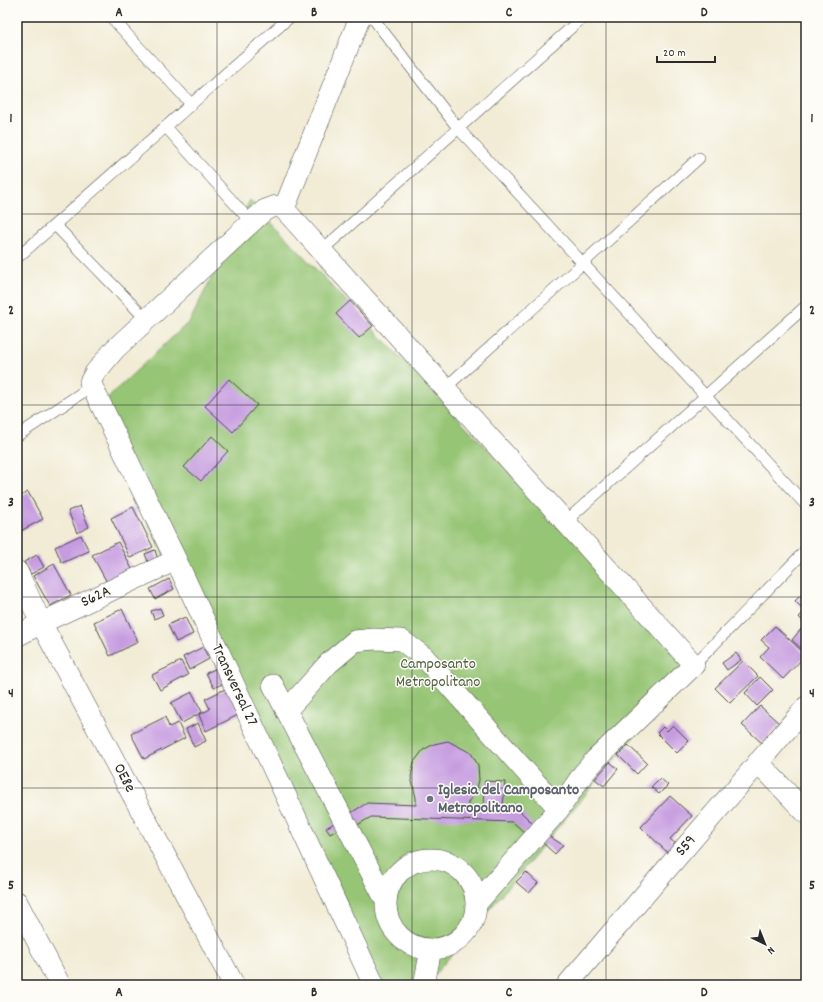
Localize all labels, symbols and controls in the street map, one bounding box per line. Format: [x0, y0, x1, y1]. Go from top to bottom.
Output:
text: A [115, 4, 123, 23]
text: B [311, 4, 317, 23]
text: C [506, 4, 513, 23]
text: D [701, 4, 708, 23]
scale bar [657, 38, 715, 64]
text: 20 m [663, 45, 686, 62]
text: 1 [10, 110, 13, 129]
text: 1 [811, 110, 814, 129]
text: 2 [8, 302, 14, 321]
text: 2 [809, 302, 815, 321]
text: 3 [8, 494, 14, 513]
text: 3 [809, 494, 815, 513]
street label: S62A [77, 580, 115, 614]
street label: Transversal 27 [205, 640, 263, 730]
park label: Camposanto Metropolitano [396, 653, 480, 694]
text: 4 [8, 685, 14, 704]
text: 4 [809, 685, 815, 704]
street label: OE8e [107, 759, 141, 797]
place label: Iglesia del Camposanto Metropolitano [438, 779, 579, 820]
marker: Iglesia del Camposanto Metropolitano [425, 794, 435, 804]
street label: S59 [670, 830, 702, 862]
text: 5 [8, 877, 14, 896]
text: 5 [809, 877, 815, 896]
north arrow [745, 924, 785, 964]
text: N [763, 942, 778, 958]
text: A [115, 984, 123, 1002]
text: B [311, 984, 317, 1002]
text: C [506, 984, 513, 1002]
text: D [701, 984, 708, 1002]

